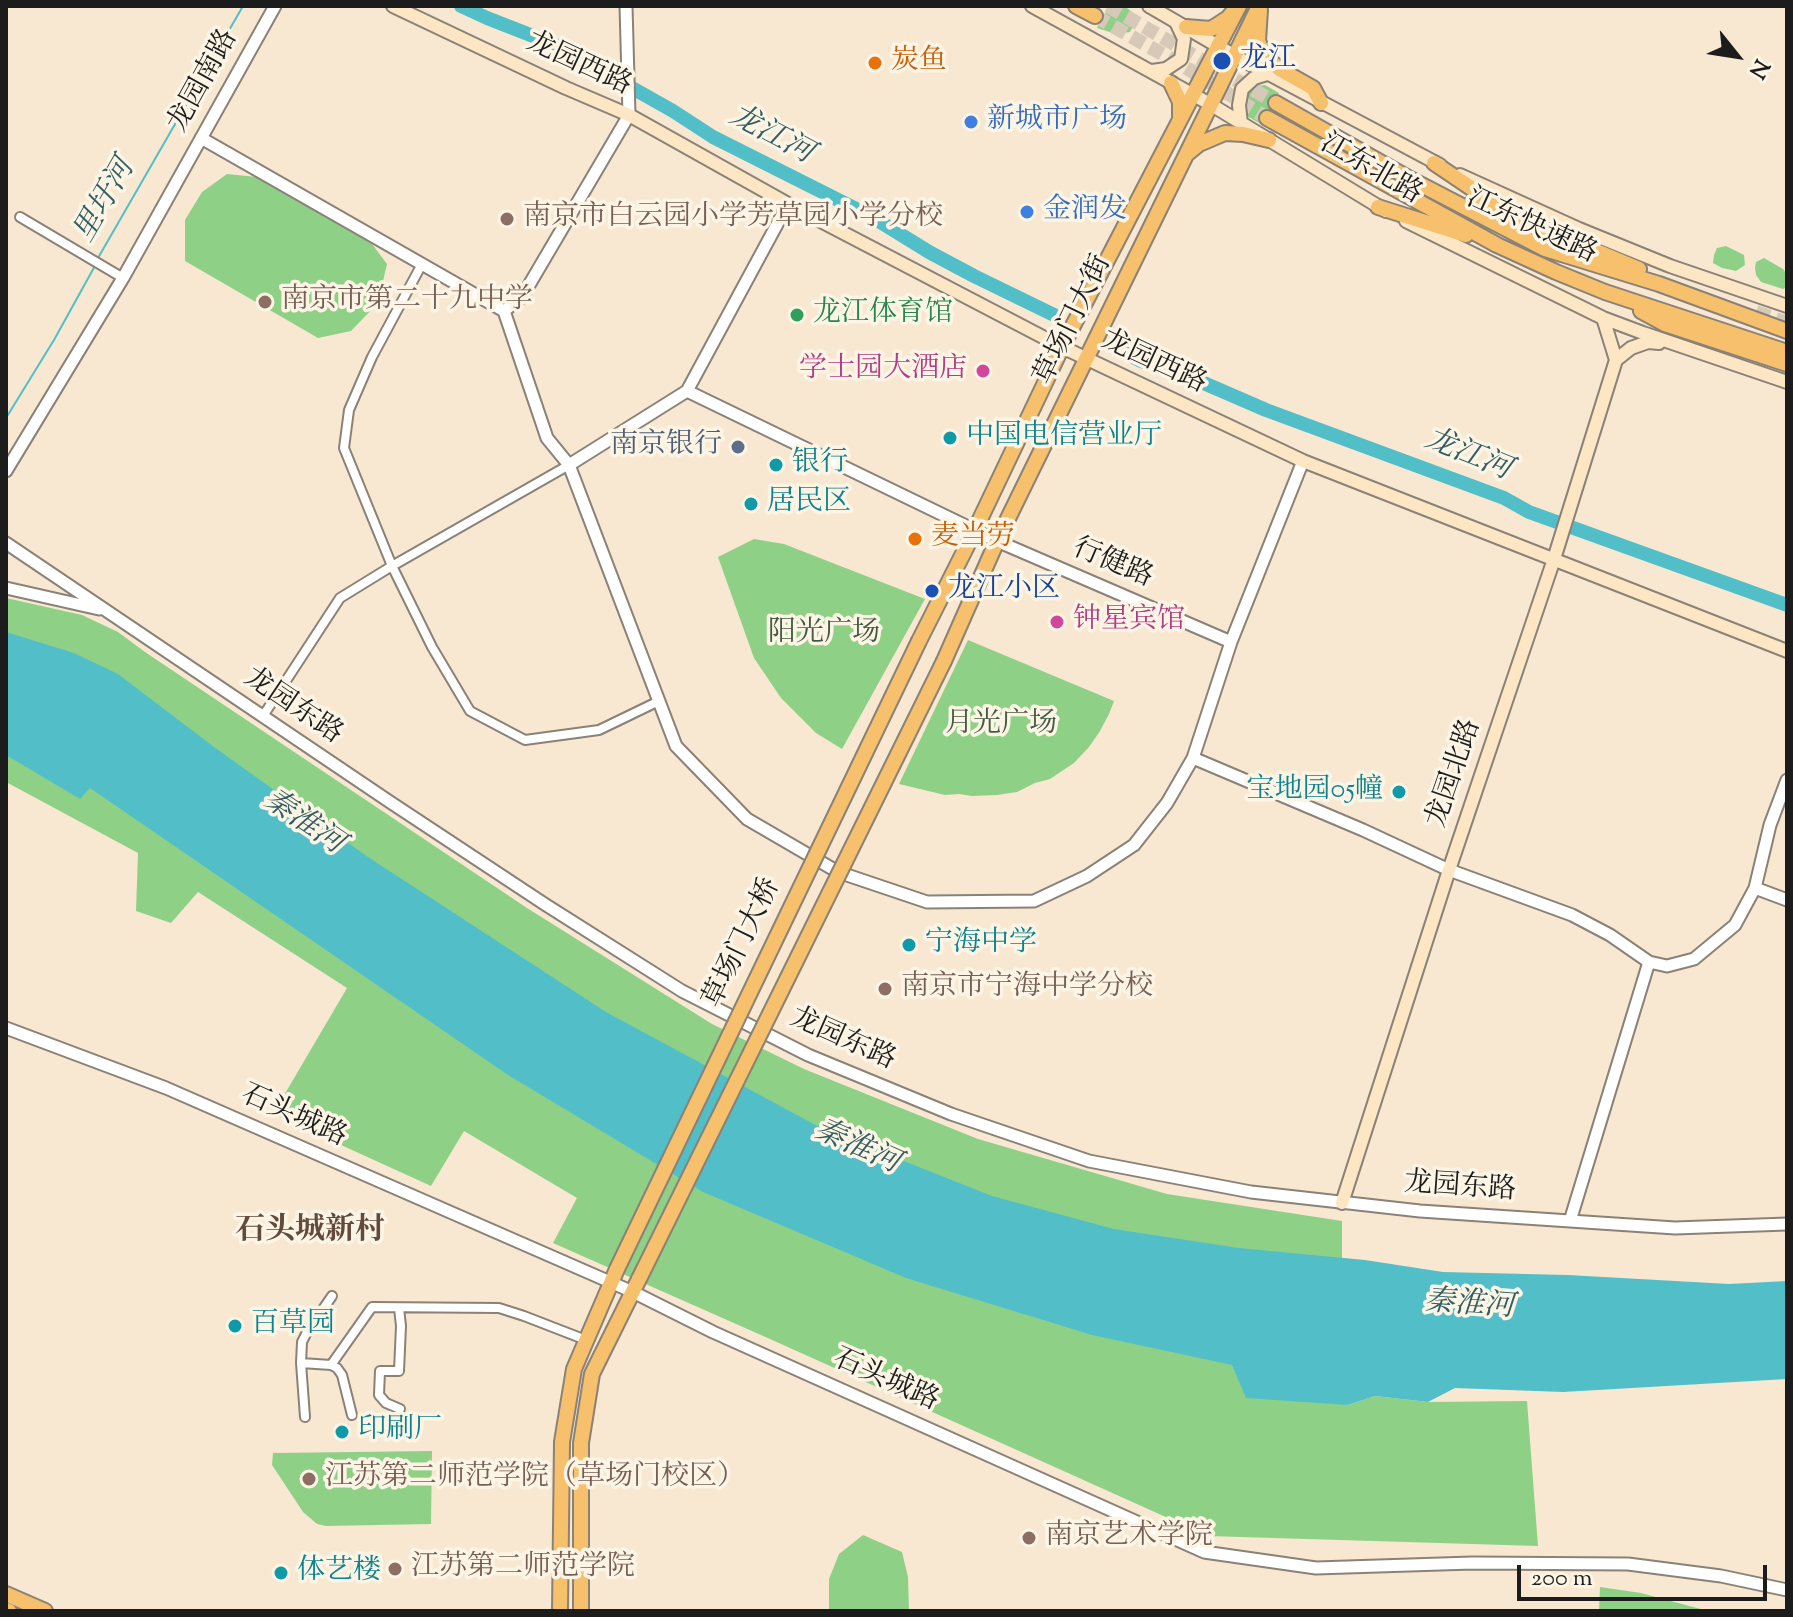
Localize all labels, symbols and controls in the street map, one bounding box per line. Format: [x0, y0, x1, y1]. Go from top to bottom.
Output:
north arrow [1697, 16, 1777, 96]
street label: 龙园南路 [163, 25, 247, 139]
street label: 龙园西路 [520, 27, 636, 105]
place label: 龙江 [1240, 44, 1296, 78]
place label: 炭鱼 [891, 46, 947, 80]
marker: 龙江 [1211, 50, 1233, 72]
text: N [1740, 52, 1776, 84]
marker: 炭鱼 [866, 54, 884, 72]
water label: 龙江河 [722, 100, 818, 174]
place label: 新城市广场 [987, 105, 1127, 139]
marker: 新城市广场 [962, 113, 980, 131]
street label: 江东北路 [1313, 128, 1427, 214]
water label: 里圩河 [69, 154, 145, 250]
street label: 江东快速路 [1460, 183, 1602, 273]
place label: 金润发 [1043, 195, 1127, 229]
place label: 南京市白云园小学芳草园小学分校 [523, 202, 943, 236]
marker: 金润发 [1018, 203, 1036, 221]
marker: 南京市白云园小学芳草园小学分校 [498, 210, 516, 228]
street label: 草场门大街 [1029, 251, 1121, 391]
place label: 南京市第二十九中学 [281, 285, 533, 319]
marker: 南京市第二十九中学 [256, 293, 274, 311]
place label: 龙江体育馆 [813, 298, 953, 332]
marker: 龙江体育馆 [788, 306, 806, 324]
street label: 龙园西路 [1095, 325, 1211, 403]
place label: 学士园大酒店 [799, 354, 967, 388]
marker: 学士园大酒店 [974, 362, 992, 380]
place label: 中国电信营业厅 [966, 421, 1162, 455]
water label: 龙江河 [1419, 423, 1515, 491]
marker: 中国电信营业厅 [941, 429, 959, 447]
place label: 南京银行 [610, 430, 722, 464]
marker: 南京银行 [729, 438, 747, 456]
place label: 银行 [792, 448, 848, 482]
marker: 银行 [767, 456, 785, 474]
place label: 居民区 [767, 487, 851, 521]
marker: 居民区 [742, 495, 760, 513]
place label: 麦当劳 [931, 522, 1015, 556]
marker: 麦当劳 [906, 530, 924, 548]
street label: 行健路 [1067, 533, 1157, 597]
place label: 龙江小区 [948, 574, 1060, 608]
marker: 龙江小区 [923, 582, 941, 600]
place label: 钟星宾馆 [1073, 605, 1185, 639]
marker: 钟星宾馆 [1048, 613, 1066, 631]
park label: 阳光广场 [768, 618, 880, 652]
street label: 龙园东路 [236, 663, 348, 753]
park label: 月光广场 [945, 709, 1057, 743]
street label: 龙园北路 [1422, 716, 1490, 832]
place label: 宝地园05幢 [1247, 775, 1383, 809]
marker: 宝地园05幢 [1390, 783, 1408, 801]
water label: 秦淮河 [255, 784, 349, 864]
street label: 草场门大桥 [698, 874, 790, 1014]
place label: 宁海中学 [925, 928, 1037, 962]
marker: 宁海中学 [900, 936, 918, 954]
place label: 南京市宁海中学分校 [901, 972, 1153, 1006]
marker: 南京市宁海中学分校 [876, 980, 894, 998]
street label: 龙园东路 [784, 1003, 900, 1079]
street label: 石头城路 [235, 1080, 351, 1156]
water label: 秦淮河 [808, 1114, 904, 1184]
street label: 龙园东路 [1403, 1168, 1517, 1210]
district label: 石头城新村 [235, 1215, 385, 1251]
water label: 秦淮河 [1423, 1286, 1515, 1328]
place label: 百草园 [251, 1309, 335, 1343]
marker: 百草园 [226, 1317, 244, 1335]
street label: 石头城路 [827, 1344, 943, 1420]
place label: 印刷厂 [358, 1415, 442, 1449]
marker: 印刷厂 [333, 1423, 351, 1441]
place label: 江苏第二师范学院（草场门校区） [325, 1462, 745, 1496]
marker: 江苏第二师范学院（草场门校区） [300, 1470, 318, 1488]
place label: 南京艺术学院 [1045, 1521, 1213, 1555]
marker: 南京艺术学院 [1020, 1529, 1038, 1547]
scale bar [1521, 1549, 1771, 1599]
place label: 江苏第二师范学院 [411, 1552, 635, 1586]
place label: 体艺楼 [297, 1556, 381, 1590]
marker: 江苏第二师范学院 [386, 1560, 404, 1578]
text: 200 m [1531, 1562, 1593, 1596]
marker: 体艺楼 [272, 1564, 290, 1582]

